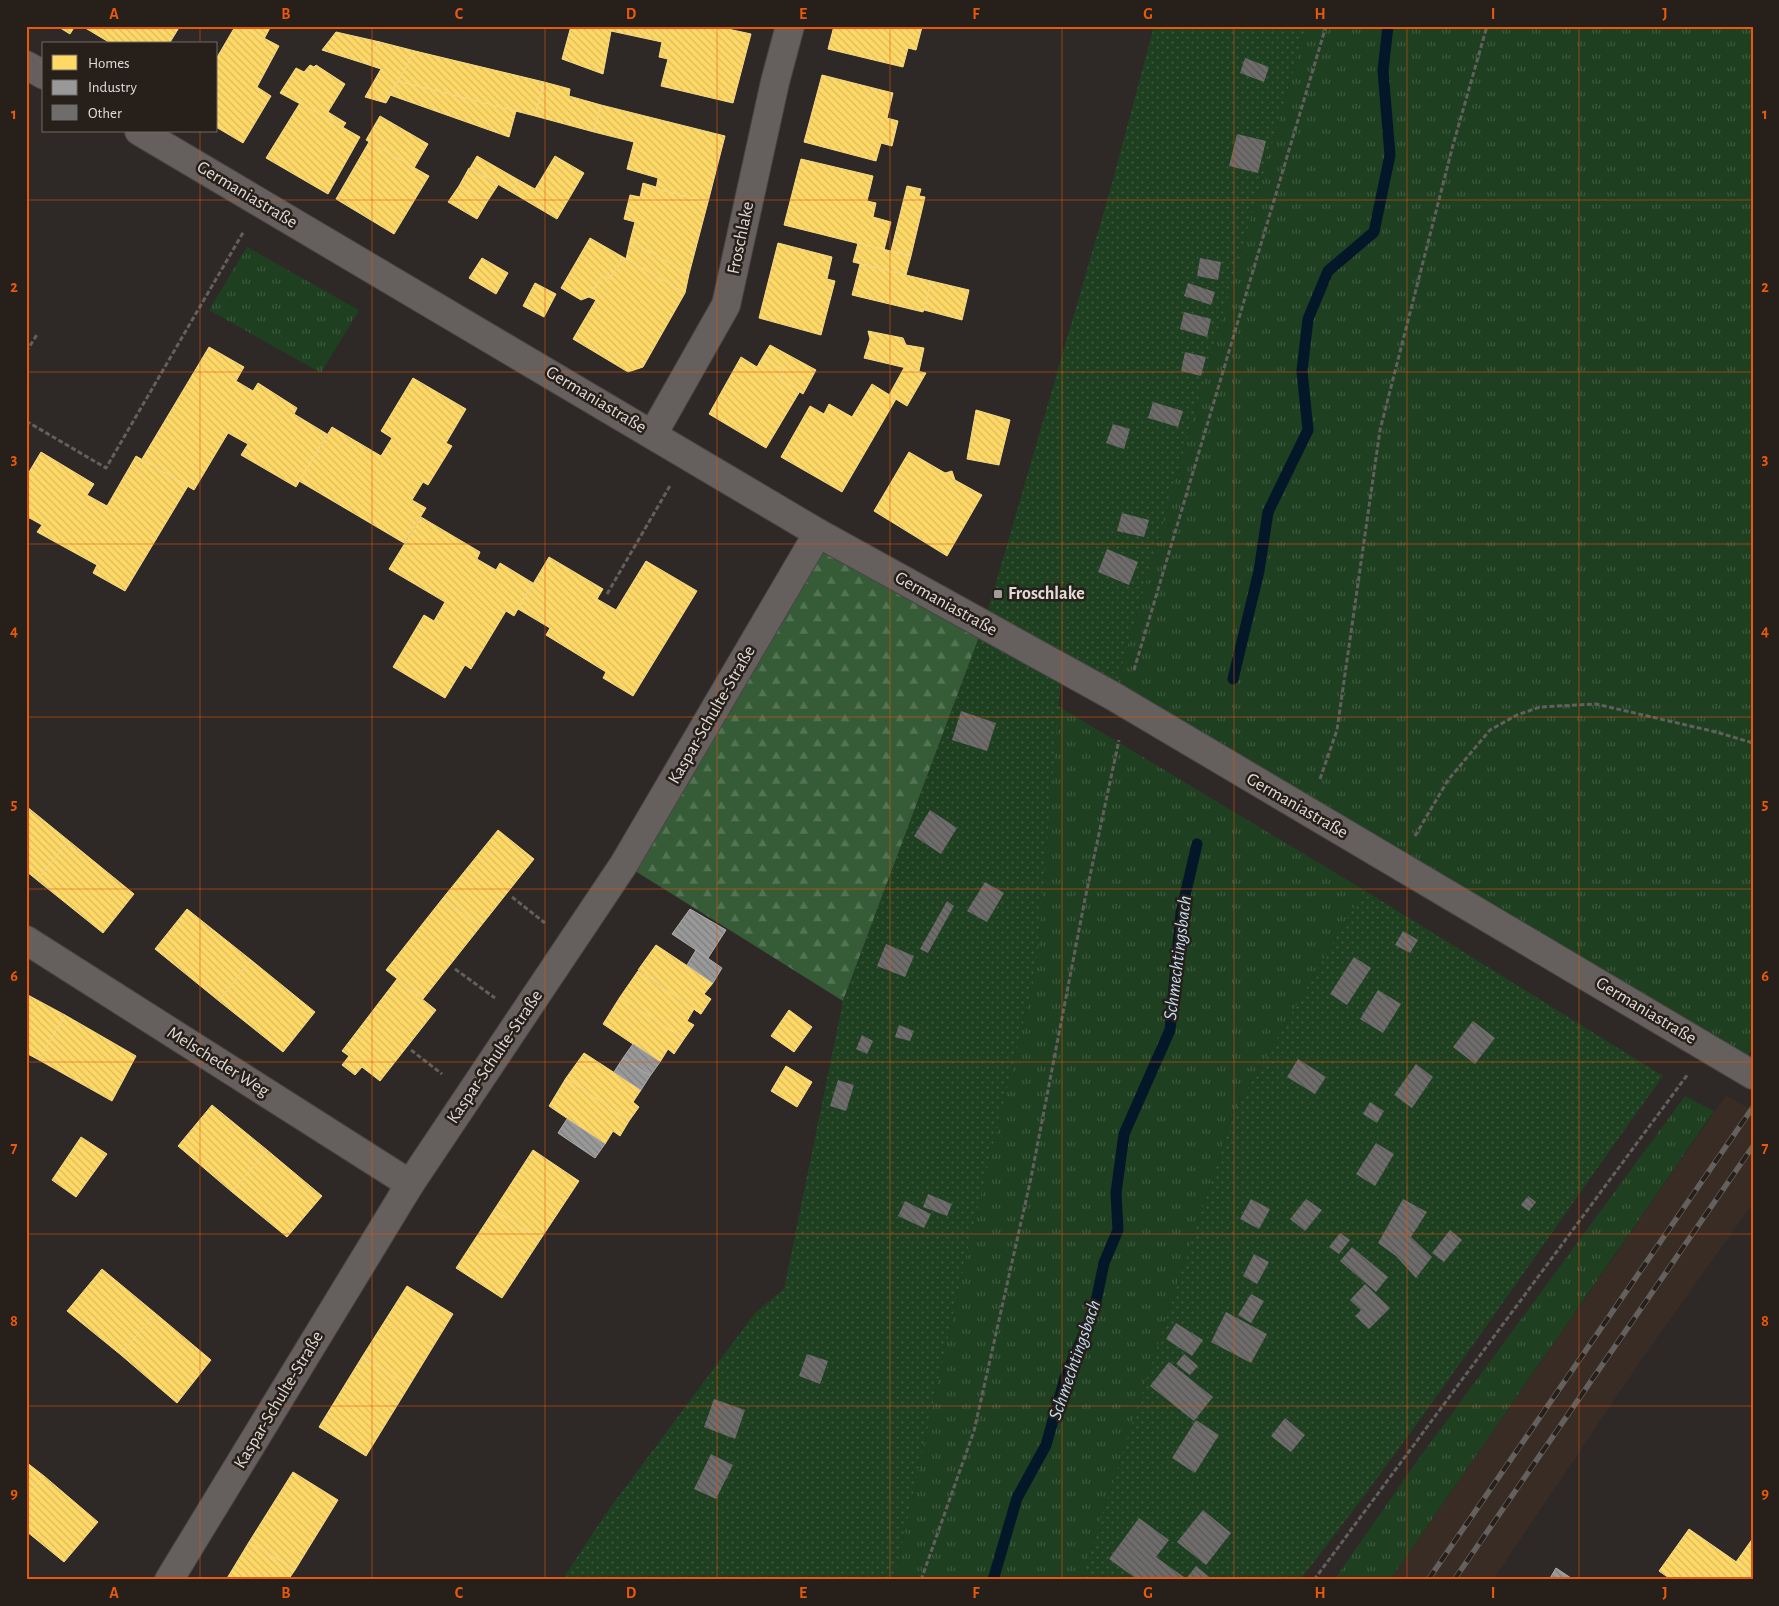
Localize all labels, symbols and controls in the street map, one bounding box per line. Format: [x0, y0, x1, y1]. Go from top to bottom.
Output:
text: A [109, 6, 119, 22]
text: B [281, 6, 291, 22]
text: C [455, 6, 464, 22]
text: D [626, 6, 637, 22]
text: E [799, 6, 807, 22]
text: F [972, 6, 980, 22]
text: G [1143, 6, 1153, 22]
text: H [1314, 6, 1326, 22]
text: I [1491, 6, 1495, 22]
text: J [1662, 6, 1668, 22]
legend [42, 42, 218, 132]
text: Homes [88, 56, 130, 71]
text: Industry [88, 80, 137, 95]
text: 1 [11, 106, 17, 122]
text: Other [88, 106, 122, 121]
text: 1 [1762, 106, 1768, 122]
street label: Germaniastraße [194, 158, 300, 232]
street label: Froschlake [725, 200, 757, 276]
text: 2 [10, 279, 18, 295]
text: 2 [1761, 279, 1769, 295]
street label: Germaniastraße [543, 363, 649, 437]
text: 3 [11, 451, 18, 467]
text: 3 [1762, 451, 1769, 467]
street label: Germaniastraße [892, 569, 1000, 639]
place label: Froschlake [1008, 585, 1085, 603]
marker: Froschlake [992, 588, 1004, 600]
text: 4 [10, 623, 18, 639]
text: 4 [1761, 623, 1769, 639]
street label: Kaspar-Schulte-Straße [665, 643, 759, 787]
street label: Germaniastraße [1243, 770, 1351, 842]
text: 5 [11, 796, 18, 812]
text: 5 [1762, 796, 1769, 812]
water label: Schmechtingsbach [1161, 895, 1195, 1021]
text: 6 [10, 968, 18, 984]
text: 6 [1761, 968, 1769, 984]
street label: Germaniastraße [1593, 974, 1699, 1048]
street label: Kaspar-Schulte-Straße [444, 987, 546, 1127]
street label: Melscheder Weg [164, 1024, 272, 1101]
text: 7 [11, 1140, 18, 1156]
text: 7 [1762, 1140, 1769, 1156]
water label: Schmechtingsbach [1046, 1298, 1104, 1422]
text: 8 [10, 1313, 18, 1329]
text: 8 [1761, 1313, 1769, 1329]
street label: Kaspar-Schulte-Straße [231, 1328, 327, 1472]
text: 9 [10, 1485, 18, 1501]
text: 9 [1761, 1485, 1769, 1501]
text: A [109, 1585, 119, 1601]
text: B [281, 1585, 291, 1601]
text: C [455, 1585, 464, 1601]
text: D [626, 1585, 637, 1601]
text: E [799, 1585, 807, 1601]
text: F [972, 1585, 980, 1601]
text: G [1143, 1585, 1153, 1601]
text: H [1314, 1585, 1326, 1601]
text: I [1491, 1585, 1495, 1601]
text: J [1662, 1585, 1668, 1601]

